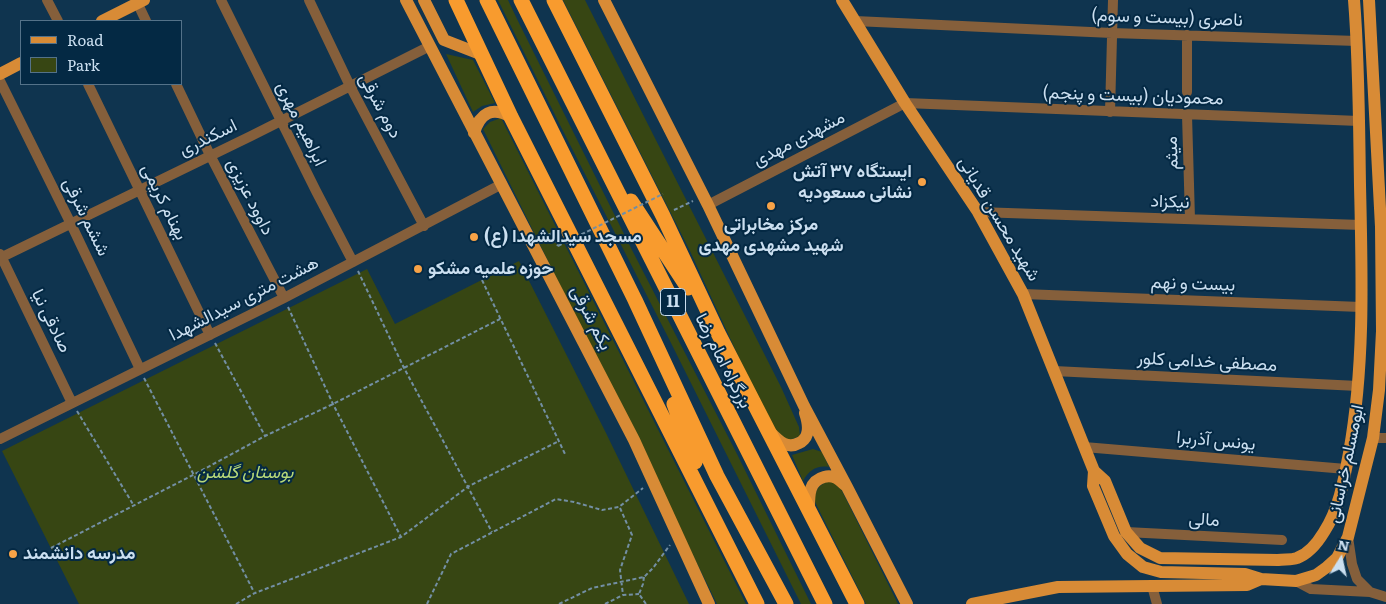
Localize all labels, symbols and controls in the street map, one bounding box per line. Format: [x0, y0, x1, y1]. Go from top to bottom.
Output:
street label: ناصری (بیست و سوم) [1091, 5, 1243, 31]
legend [20, 20, 182, 85]
text: Road [67, 28, 103, 51]
text: Park [67, 53, 100, 76]
street label: دوم شرقی [354, 70, 406, 142]
street label: ابراهیم مهری [271, 78, 331, 170]
street label: محمودیان (بیست و پنجم) [1042, 82, 1224, 110]
street label: مشهدی مهدی [749, 107, 849, 171]
street label: اسکندری [175, 115, 241, 161]
street label: میثم [1161, 136, 1183, 170]
street label: شهید محسن قدیانی [953, 153, 1045, 285]
street label: داوود عزیزی [221, 155, 279, 239]
street label: بهنام کریمی [136, 160, 192, 244]
place label: ایستگاه ۳۷ آتش نشانی مسعودیه [793, 161, 912, 203]
street label: ششم شرقی [58, 174, 114, 260]
marker: ایستگاه ۳۷ آتش نشانی مسعودیه [916, 176, 928, 188]
street label: نیکزاد [1150, 191, 1190, 213]
marker: مرکز مخابراتی شهید مشهدی مهدی [765, 200, 777, 212]
place label: مرکز مخابراتی شهید مشهدی مهدی [698, 214, 844, 256]
place label: مسجد سیدالشهدا (ع) [484, 226, 642, 248]
marker: مسجد سیدالشهدا (ع) [468, 231, 480, 243]
street label: هشت متری سیدالشهدا [166, 252, 322, 346]
place label: حوزه علمیه مشکو [428, 258, 553, 280]
marker: حوزه علمیه مشکو [412, 263, 424, 275]
street label: بیست و نهم [1150, 272, 1236, 296]
street label: یکم شرقی [566, 282, 616, 354]
street label: صادقی نیا [26, 286, 76, 356]
road number: 11 [660, 288, 686, 316]
street label: بزرگراه امام رضا [690, 310, 756, 412]
street label: مصطفی خدامی کلور [1136, 348, 1278, 376]
street label: ابومسلم خراسانی [1323, 403, 1369, 525]
street label: یونس آذربرا [1176, 427, 1256, 455]
park label: بوستان گلشن [197, 462, 293, 484]
street label: مالی [1188, 508, 1220, 532]
text: N [1336, 533, 1351, 555]
north arrow [1316, 534, 1366, 584]
place label: مدرسه دانشمند [23, 543, 135, 565]
marker: مدرسه دانشمند [7, 548, 19, 560]

